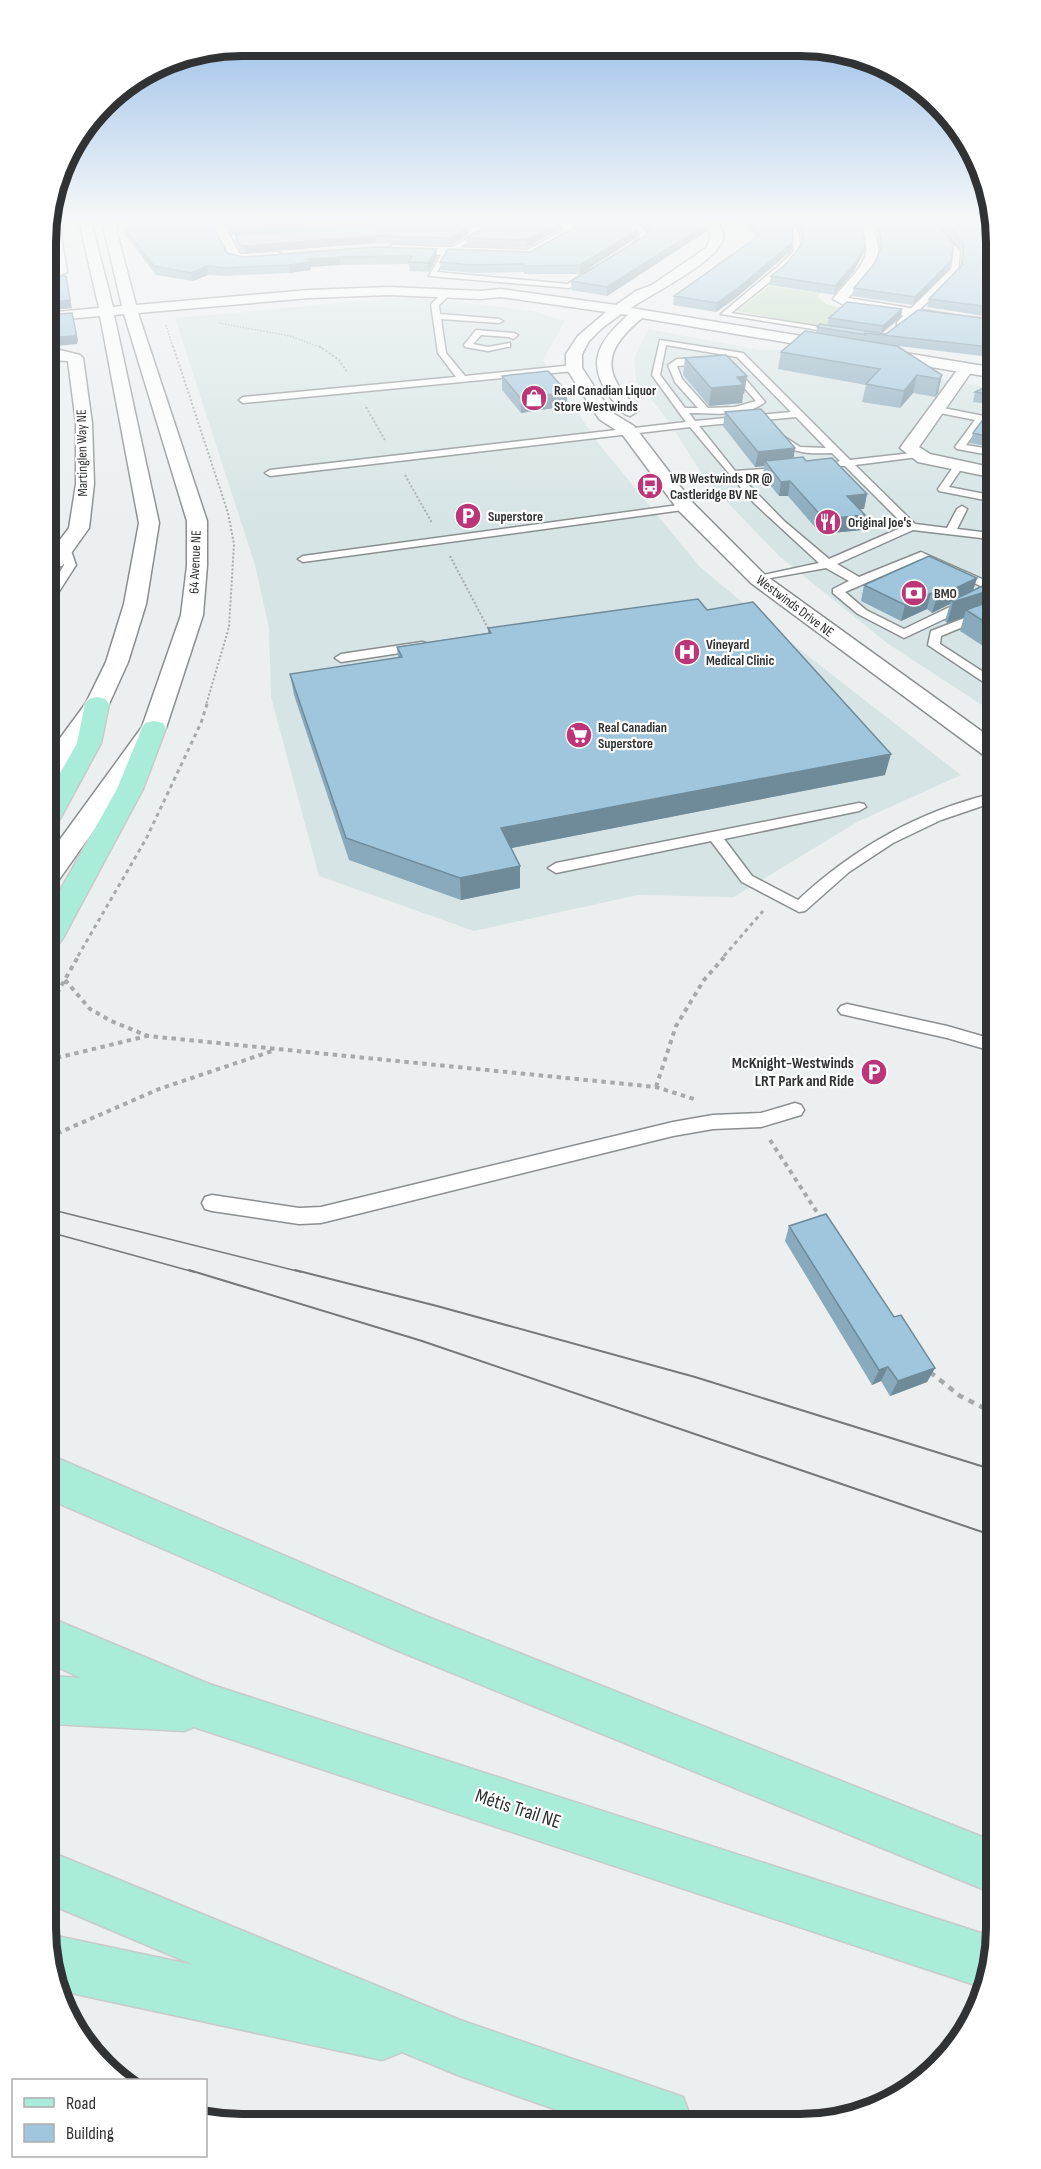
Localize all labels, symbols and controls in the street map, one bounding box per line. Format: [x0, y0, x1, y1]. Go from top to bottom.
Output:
place label: Real Canadian Liquor Store Westwinds [554, 382, 657, 415]
shop icon: Real Canadian Liquor Store Westwinds [519, 383, 549, 413]
street label: Martinglen Way NE [73, 409, 91, 497]
place label: WB Westwinds DR @ Castleridge BV NE [670, 470, 773, 503]
bus stop icon: WB Westwinds DR @ Castleridge BV NE [635, 471, 665, 501]
parking icon: Superstore [453, 501, 483, 531]
restaurant icon: Original Joe's [813, 507, 843, 537]
place label: Superstore [488, 508, 543, 525]
place label: Original Joe's [848, 514, 911, 531]
street label: 64 Avenue NE [185, 530, 205, 594]
street label: Westwinds Drive NE [753, 571, 837, 641]
bank icon: BMO [899, 578, 929, 608]
place label: BMO [934, 585, 957, 602]
place label: Vineyard Medical Clinic [706, 636, 774, 669]
hospital icon: Vineyard Medical Clinic [672, 637, 702, 667]
place label: Real Canadian Superstore [598, 719, 667, 752]
supermarket icon: Real Canadian Superstore [564, 720, 594, 750]
place label: McKnight-Westwinds LRT Park and Ride [732, 1054, 854, 1091]
parking icon: McKnight-Westwinds LRT Park and Ride [859, 1057, 889, 1087]
street label: Métis Trail NE [472, 1784, 564, 1834]
legend [12, 2079, 207, 2157]
text: Road [66, 2093, 96, 2114]
text: Building [66, 2123, 114, 2144]

